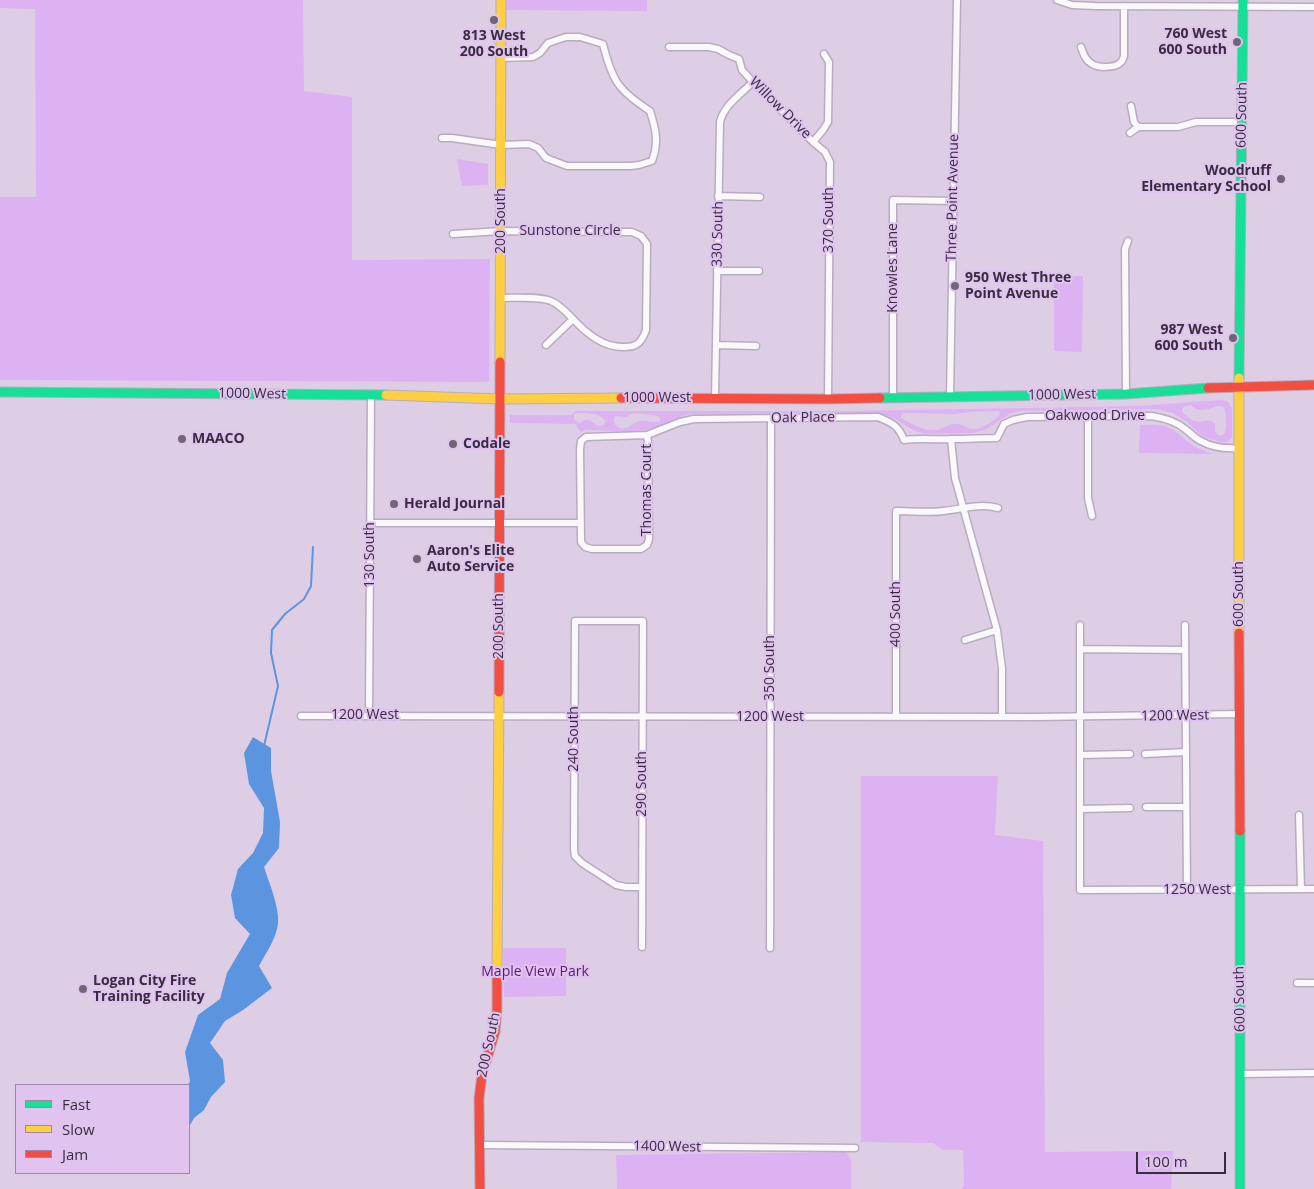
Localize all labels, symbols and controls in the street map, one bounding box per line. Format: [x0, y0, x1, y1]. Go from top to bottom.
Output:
marker: 813 West 200 South [488, 14, 500, 26]
place label: 760 West 600 South [1158, 26, 1227, 58]
place label: 813 West 200 South [460, 28, 528, 60]
marker: 760 West 600 South [1231, 36, 1243, 48]
street label: Willow Drive [746, 74, 814, 142]
street label: 600 South [1233, 82, 1251, 148]
street label: Three Point Avenue [943, 134, 963, 262]
place label: Woodruff Elementary School [1141, 163, 1271, 196]
marker: Woodruff Elementary School [1275, 173, 1287, 185]
street label: 370 South [821, 187, 837, 253]
street label: 200 South [493, 188, 509, 254]
street label: 330 South [709, 201, 727, 267]
street label: Sunstone Circle [519, 223, 621, 239]
street label: Knowles Lane [885, 223, 901, 313]
place label: 950 West Three Point Avenue [965, 270, 1071, 302]
marker: 950 West Three Point Avenue [949, 280, 961, 292]
place label: 987 West 600 South [1154, 322, 1223, 354]
marker: 987 West 600 South [1227, 332, 1239, 344]
street label: 1000 West [218, 385, 286, 403]
street label: 1000 West [1028, 386, 1096, 404]
street label: 1000 West [623, 390, 691, 406]
street label: Oakwood Drive [1045, 408, 1145, 424]
street label: Oak Place [771, 409, 835, 427]
place label: MAACO [192, 431, 245, 447]
marker: MAACO [176, 433, 188, 445]
place label: Codale [463, 436, 510, 452]
marker: Codale [447, 438, 459, 450]
street label: Thomas Court [639, 444, 655, 536]
place label: Herald Journal [404, 496, 505, 512]
marker: Herald Journal [388, 498, 400, 510]
street label: 130 South [362, 522, 378, 588]
place label: Aaron's Elite Auto Service [427, 543, 514, 576]
marker: Aaron's Elite Auto Service [411, 553, 423, 565]
street label: 600 South [1231, 561, 1247, 627]
street label: 400 South [888, 581, 904, 647]
street label: 200 South [491, 593, 507, 659]
street label: 350 South [762, 635, 778, 701]
street label: 240 South [566, 706, 582, 772]
street label: 1200 West [331, 707, 399, 723]
street label: 1200 West [1141, 707, 1209, 725]
street label: 1200 West [736, 709, 804, 725]
street label: 290 South [634, 751, 650, 817]
street label: 1250 West [1163, 882, 1231, 898]
park label: Maple View Park [481, 964, 589, 980]
street label: 600 South [1231, 966, 1249, 1032]
place label: Logan City Fire Training Facility [93, 973, 205, 1006]
marker: Logan City Fire Training Facility [77, 983, 89, 995]
street label: 200 South [474, 1011, 504, 1079]
legend [15, 1084, 190, 1174]
text: Fast [62, 1094, 91, 1114]
text: Slow [62, 1119, 95, 1139]
street label: 1400 West [633, 1138, 701, 1156]
scale bar [1139, 1142, 1229, 1174]
text: Jam [62, 1144, 88, 1164]
text: 100 m [1144, 1151, 1188, 1171]

